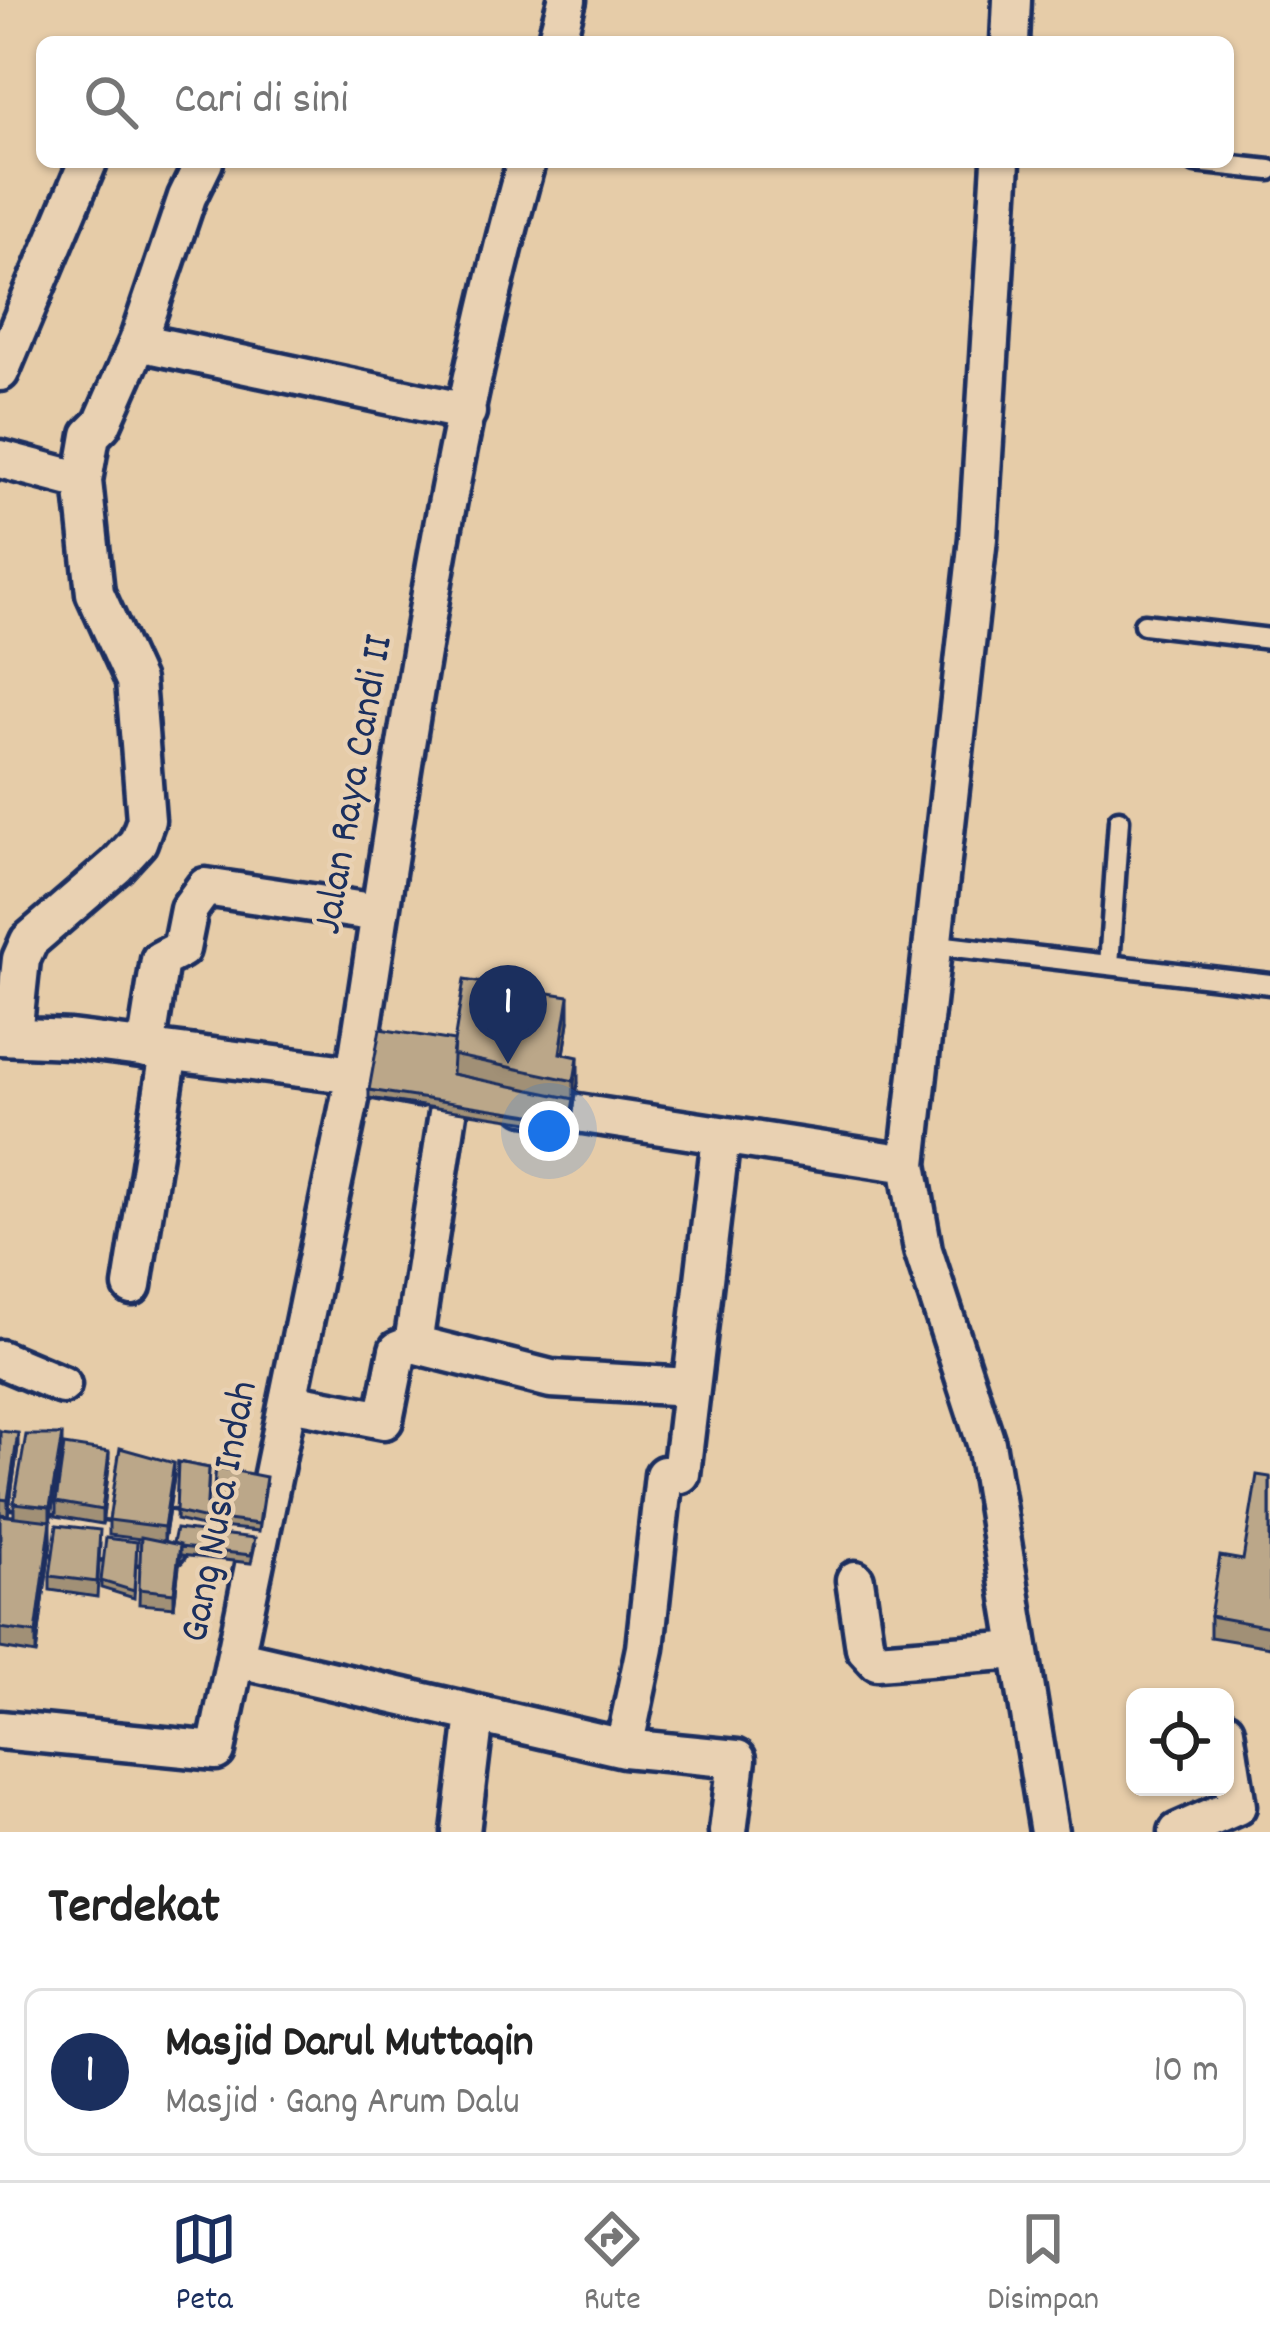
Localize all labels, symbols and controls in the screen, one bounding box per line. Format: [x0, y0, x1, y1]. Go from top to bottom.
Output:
search box [36, 36, 1234, 168]
icon: search [78, 69, 144, 135]
text: Cari di sini [174, 70, 348, 134]
street label: Jalan Raya Candi II [300, 631, 412, 939]
pin: 1 [469, 965, 547, 1064]
your location [519, 1101, 579, 1161]
street label: Gang Nusa Indah [167, 1376, 277, 1648]
map controls [1126, 1688, 1234, 1796]
button: locate [1126, 1688, 1234, 1796]
text: Terdekat [48, 1874, 220, 1946]
text: Masjid Darul Muttaqin [165, 2013, 533, 2077]
text: 1 [86, 2045, 94, 2100]
text: 10 m [1153, 2045, 1219, 2100]
text: Masjid · Gang Arum Dalu [165, 2077, 520, 2132]
tab: Peta [171, 2206, 237, 2325]
tab: Rute [579, 2206, 645, 2325]
tab: Disimpan [987, 2206, 1099, 2325]

